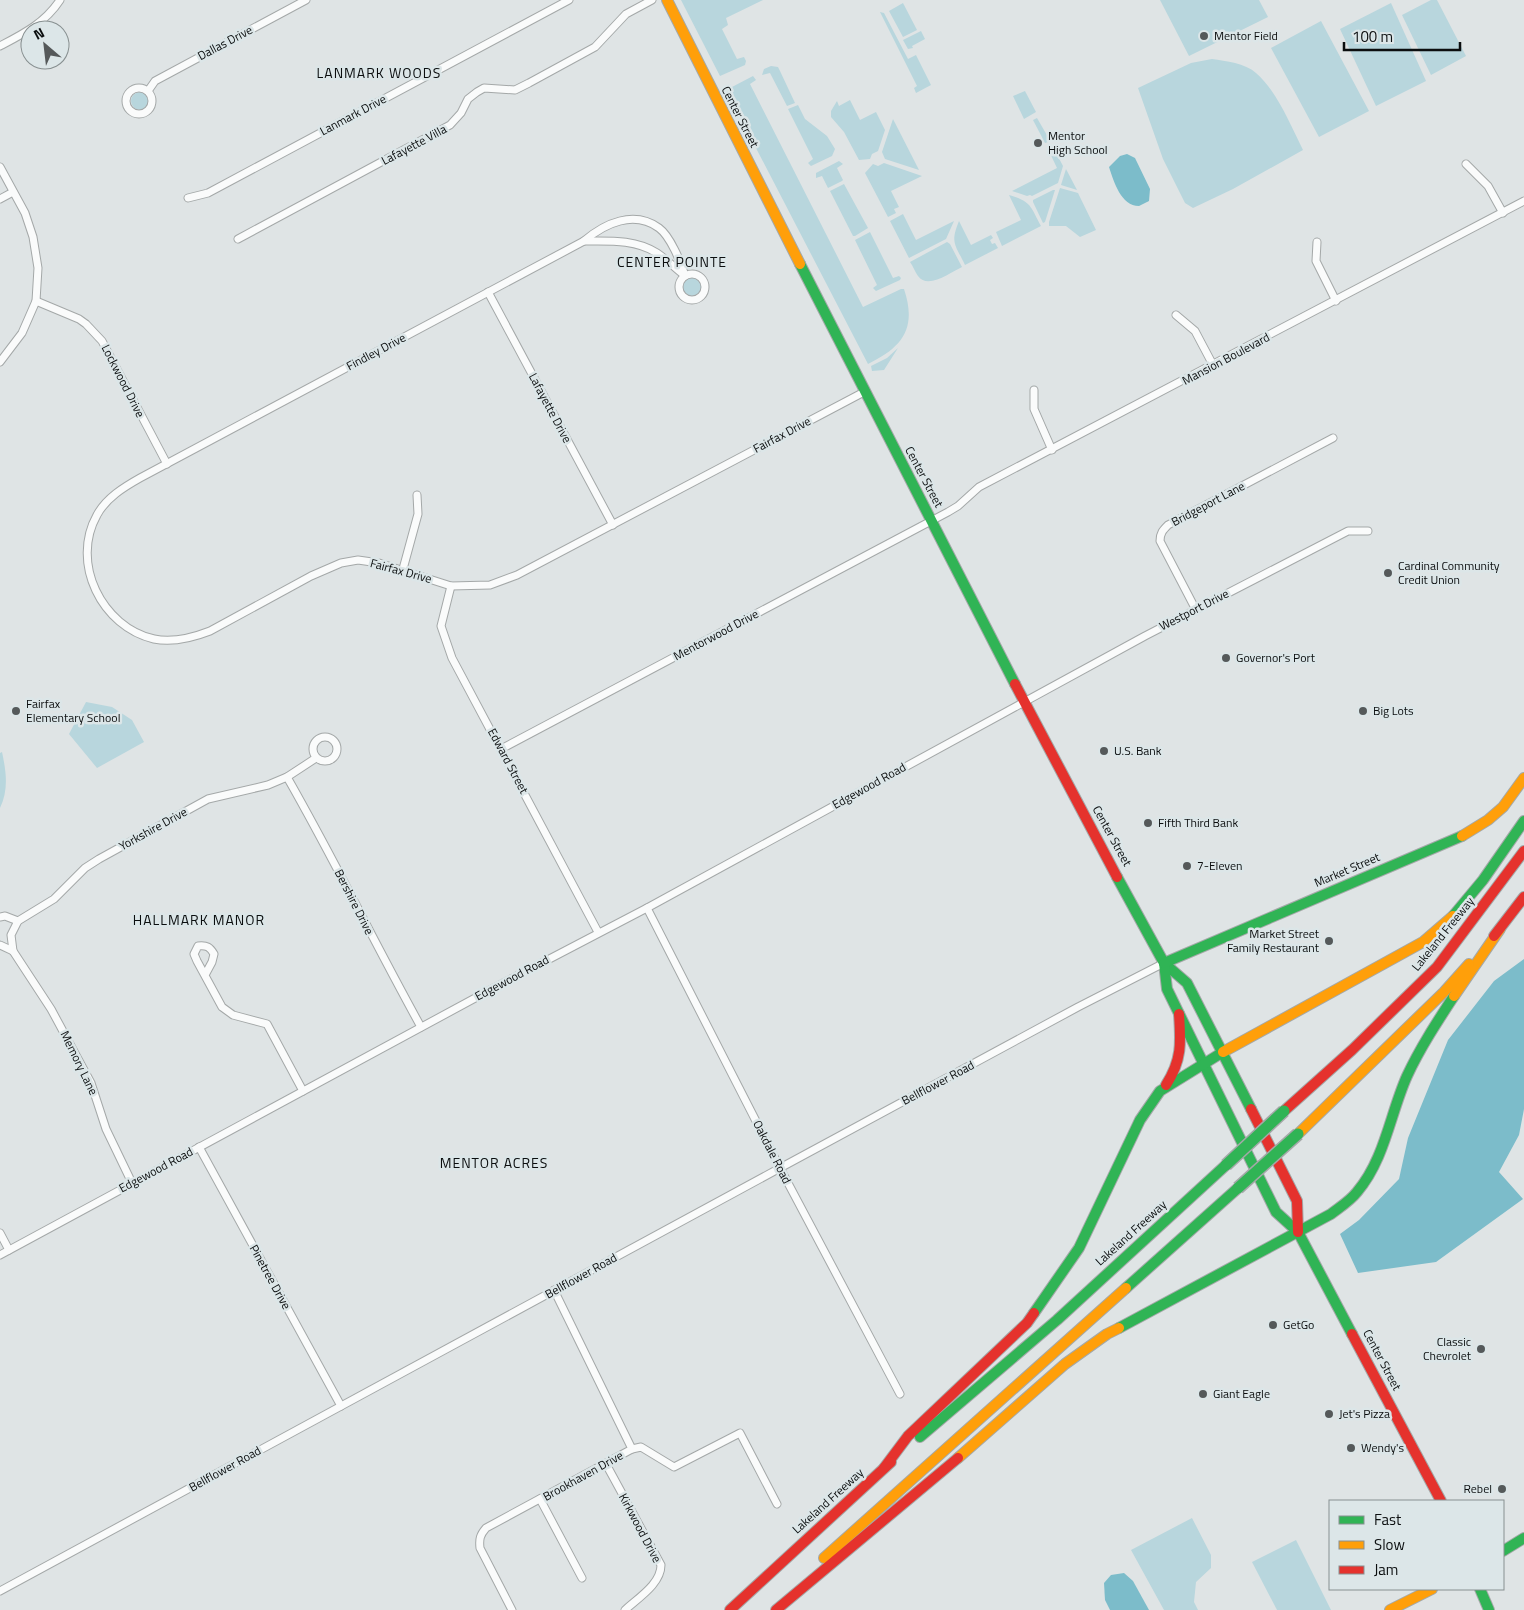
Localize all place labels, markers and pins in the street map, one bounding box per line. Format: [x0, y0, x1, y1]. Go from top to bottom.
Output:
place label: Mentor Field [1214, 26, 1278, 45]
marker: Mentor Field [1198, 30, 1210, 42]
place label: Mentor High School [1048, 126, 1108, 159]
marker: Mentor High School [1032, 137, 1044, 149]
place label: Cardinal Community Credit Union [1398, 556, 1500, 589]
marker: Cardinal Community Credit Union [1382, 567, 1394, 579]
place label: Governor's Port [1236, 648, 1316, 667]
marker: Governor's Port [1220, 652, 1232, 664]
place label: Fairfax Elementary School [26, 694, 120, 727]
place label: Big Lots [1373, 701, 1414, 720]
marker: Fairfax Elementary School [10, 705, 22, 717]
marker: Big Lots [1357, 705, 1369, 717]
place label: U.S. Bank [1114, 741, 1162, 760]
marker: U.S. Bank [1098, 745, 1110, 757]
place label: Fifth Third Bank [1158, 813, 1238, 832]
marker: Fifth Third Bank [1142, 817, 1154, 829]
place label: 7-Eleven [1197, 856, 1243, 875]
marker: 7-Eleven [1181, 860, 1193, 872]
place label: Market Street Family Restaurant [1227, 924, 1320, 957]
marker: Market Street Family Restaurant [1323, 935, 1335, 947]
place label: GetGo [1283, 1315, 1314, 1334]
marker: GetGo [1267, 1319, 1279, 1331]
place label: Classic Chevrolet [1423, 1332, 1472, 1365]
marker: Classic Chevrolet [1475, 1343, 1487, 1355]
place label: Giant Eagle [1213, 1384, 1270, 1403]
marker: Giant Eagle [1197, 1388, 1209, 1400]
place label: Jet's Pizza [1339, 1404, 1390, 1423]
marker: Jet's Pizza [1323, 1408, 1335, 1420]
place label: Wendy's [1361, 1438, 1404, 1457]
marker: Wendy's [1345, 1442, 1357, 1454]
place label: Rebel [1464, 1479, 1492, 1498]
marker: Rebel [1496, 1483, 1508, 1495]

